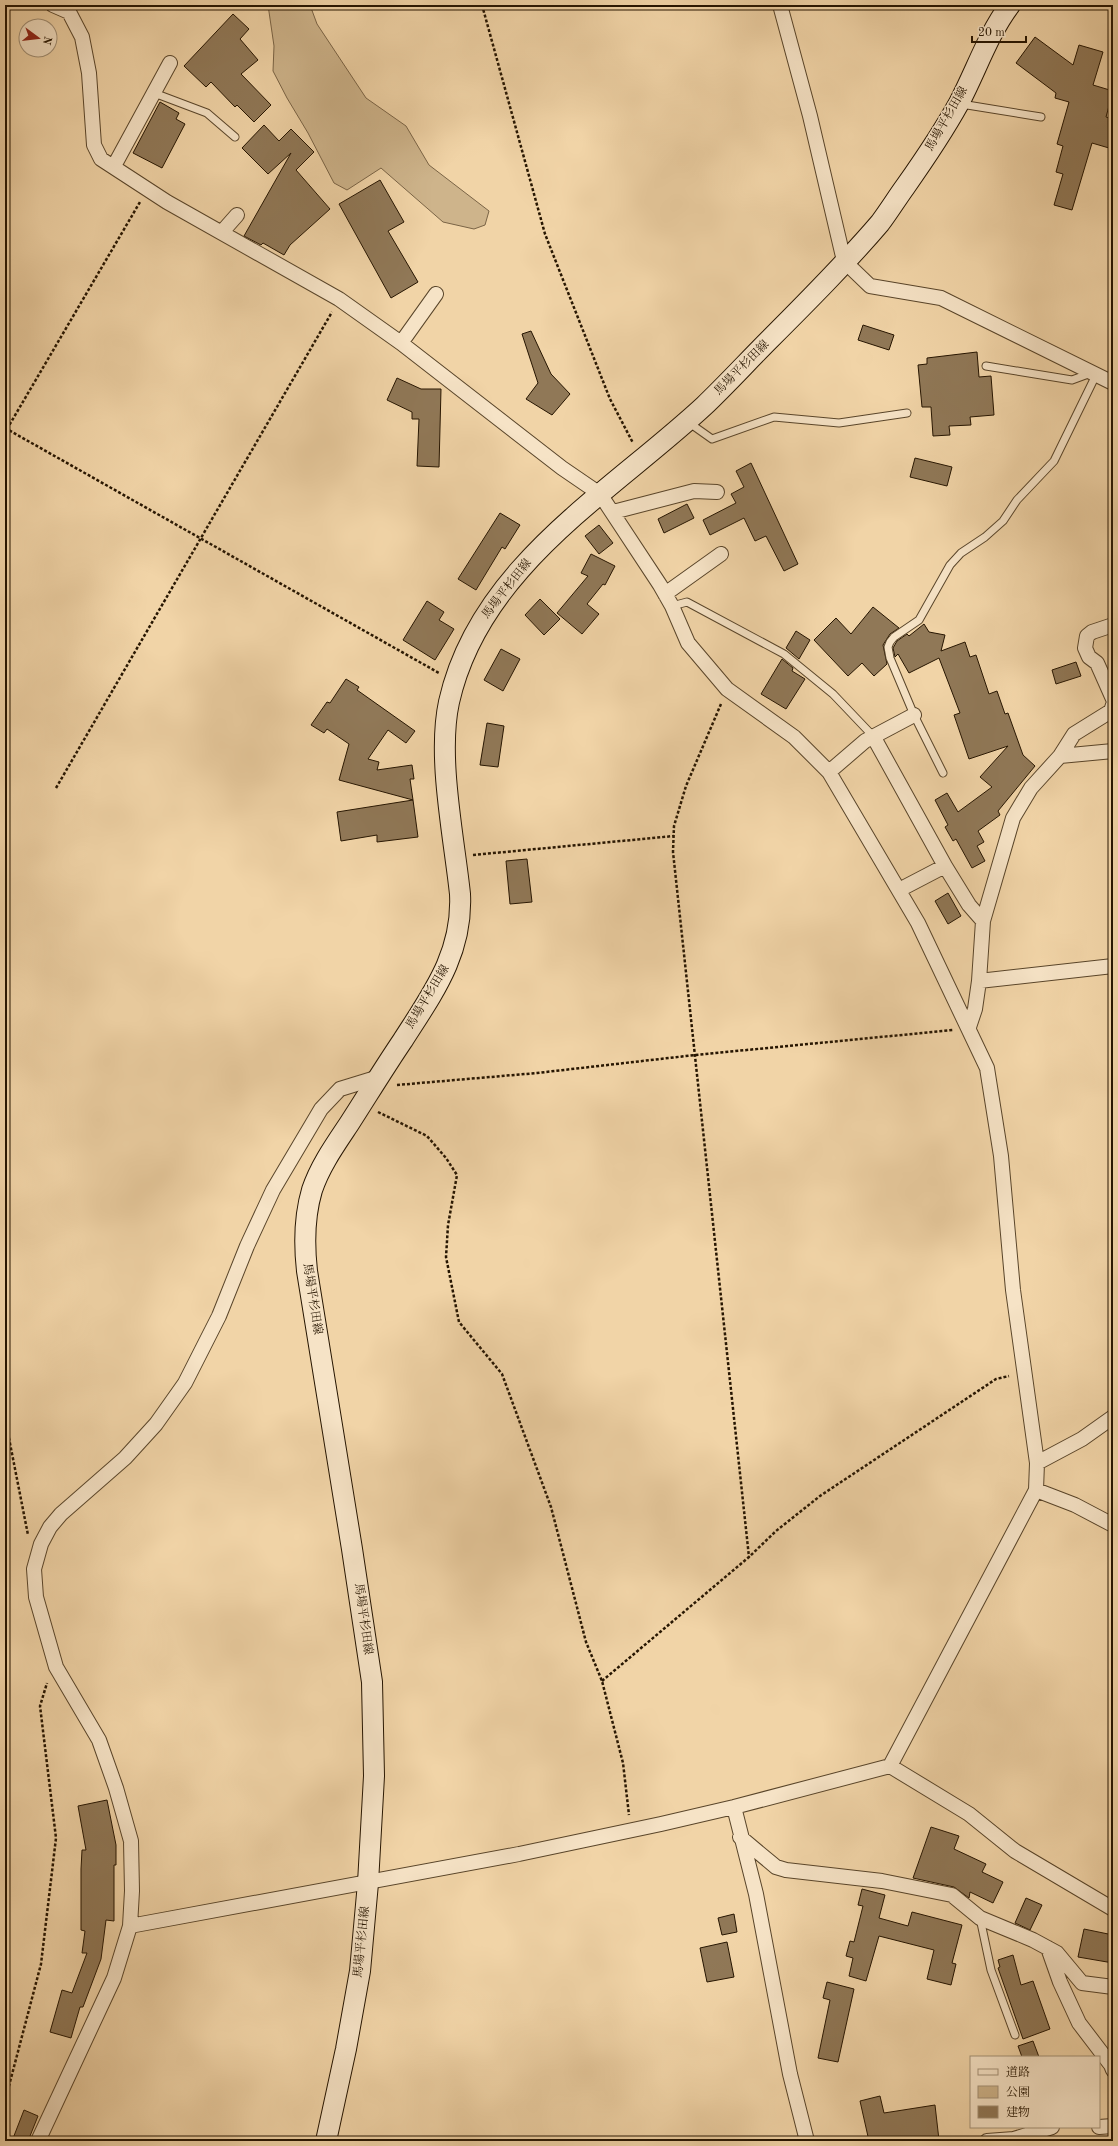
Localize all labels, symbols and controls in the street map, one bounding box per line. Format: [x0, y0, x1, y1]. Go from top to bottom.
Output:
north arrow [18, 18, 58, 58]
scale bar [972, 18, 1026, 44]
text: 20 m [978, 27, 1005, 39]
text: N [40, 35, 53, 46]
street label: 馬場平杉田線 [922, 84, 970, 153]
street label: 馬場平杉田線 [711, 337, 772, 398]
street label: 馬場平杉田線 [479, 556, 534, 621]
street label: 馬場平杉田線 [403, 962, 452, 1031]
street label: 馬場平杉田線 [300, 1262, 326, 1336]
street label: 馬場平杉田線 [352, 1582, 376, 1655]
street label: 馬場平杉田線 [350, 1905, 372, 1978]
legend [970, 2056, 1100, 2128]
text: 道路 [1006, 2065, 1030, 2079]
text: 公園 [1006, 2086, 1030, 2099]
text: 建物 [1006, 2105, 1030, 2119]

